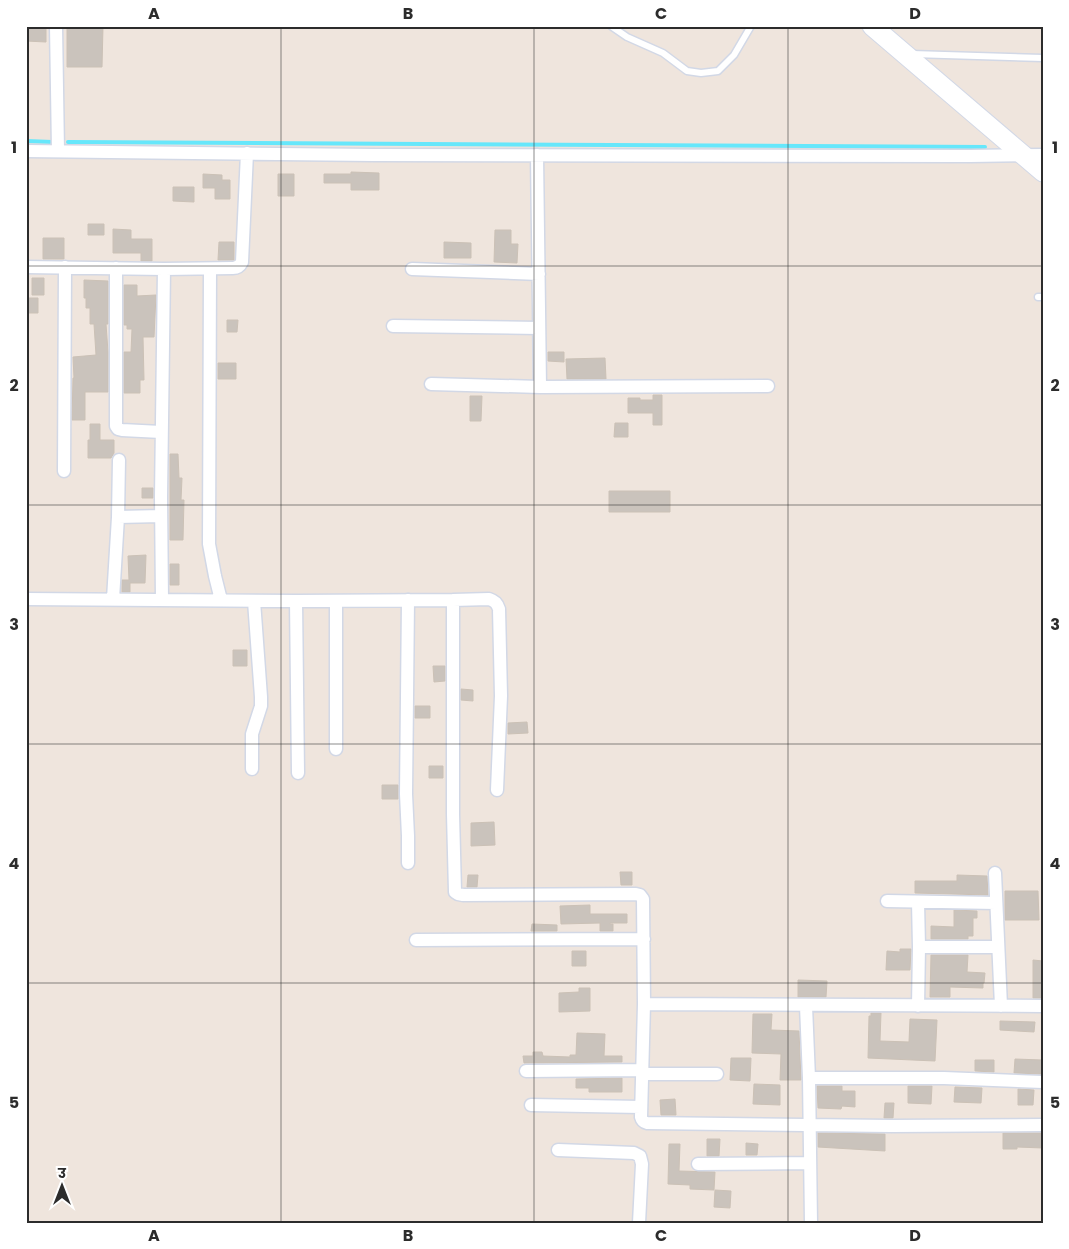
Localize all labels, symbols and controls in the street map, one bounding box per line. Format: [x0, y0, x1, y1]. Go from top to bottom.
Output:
text: A [148, 2, 160, 25]
text: B [403, 2, 413, 25]
text: C [655, 2, 667, 25]
text: D [909, 2, 921, 25]
text: 1 [11, 136, 17, 159]
text: 1 [1052, 136, 1058, 159]
text: 2 [9, 374, 19, 397]
text: 2 [1050, 374, 1060, 397]
text: 3 [9, 613, 19, 636]
text: 3 [1050, 613, 1060, 636]
text: 4 [9, 852, 20, 875]
text: 4 [1050, 852, 1061, 875]
text: 5 [9, 1091, 19, 1114]
text: 5 [1050, 1091, 1060, 1114]
north arrow [38, 1162, 88, 1212]
text: उ [57, 1163, 67, 1183]
text: A [148, 1224, 160, 1247]
text: B [403, 1224, 413, 1247]
text: C [655, 1224, 667, 1247]
text: D [909, 1224, 921, 1247]

